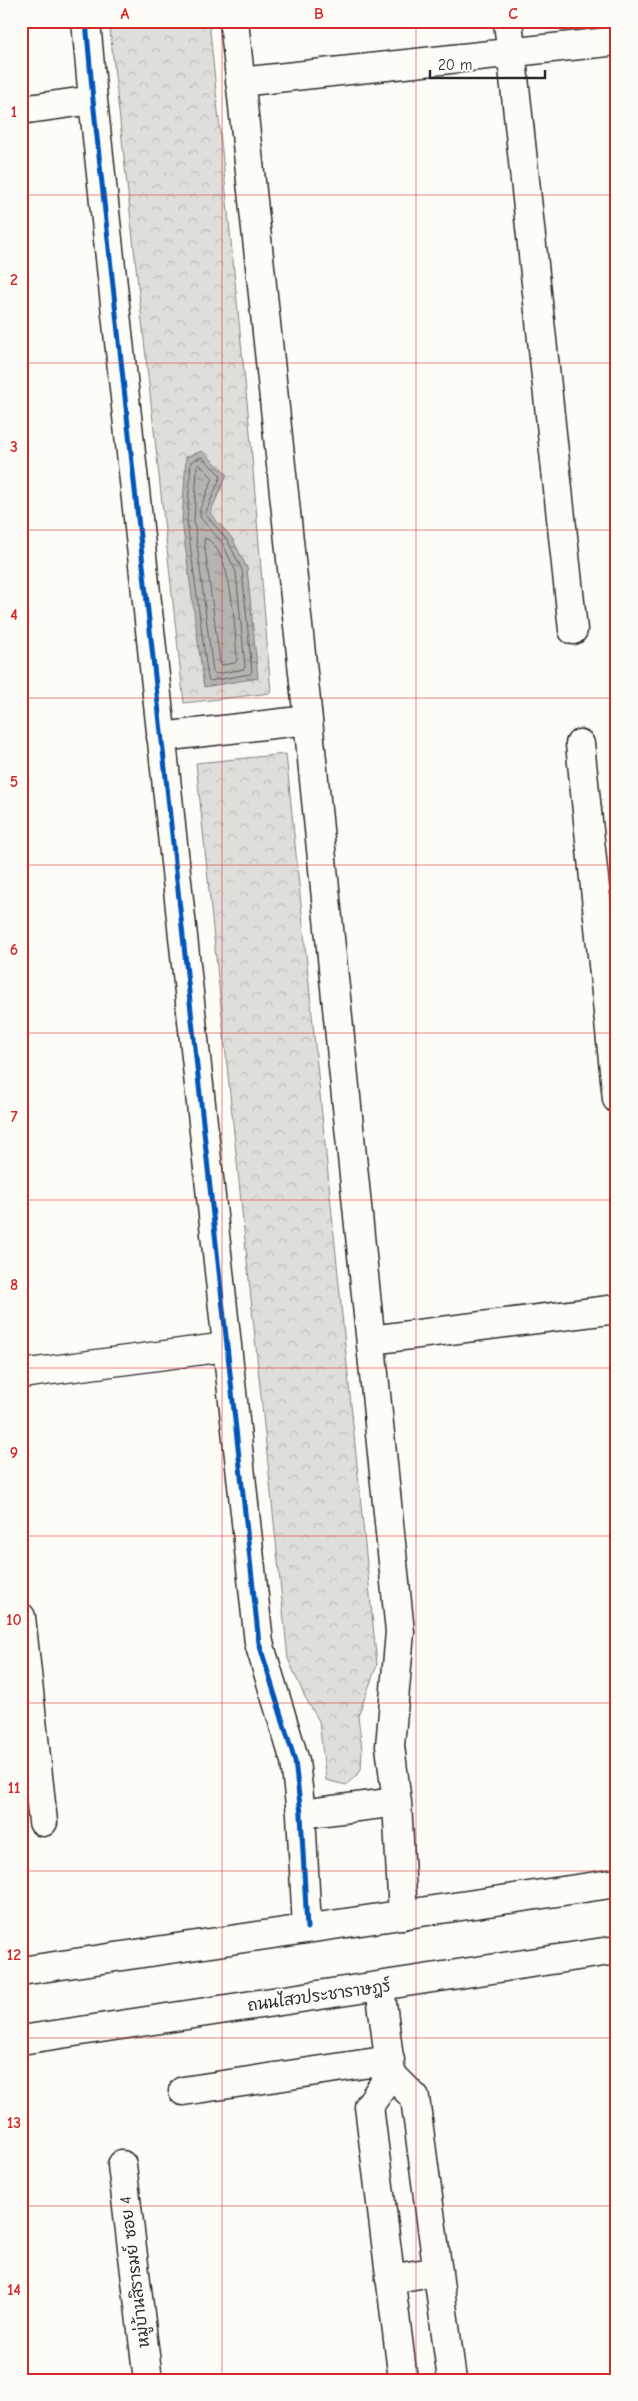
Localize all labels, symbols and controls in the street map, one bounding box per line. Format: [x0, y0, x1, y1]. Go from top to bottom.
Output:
text: A [121, 5, 130, 23]
text: B [314, 5, 324, 23]
text: C [508, 5, 518, 23]
scale bar [430, 48, 546, 80]
text: 20 m [438, 56, 472, 74]
text: 1 [11, 103, 17, 121]
text: 2 [10, 271, 18, 289]
text: 3 [10, 438, 18, 456]
text: 4 [10, 606, 18, 624]
text: 5 [10, 773, 18, 791]
text: 6 [10, 941, 18, 959]
text: 7 [10, 1108, 18, 1126]
text: 8 [10, 1276, 18, 1294]
text: 9 [10, 1444, 18, 1462]
text: 10 [6, 1611, 22, 1629]
text: 11 [8, 1779, 20, 1797]
text: 12 [7, 1946, 21, 1964]
street label: ถนนไสวประชาราษฎร์ [246, 1974, 393, 2017]
text: 13 [7, 2114, 21, 2132]
street label: หมู่บ้านสิรารมย์ ซอย 4 [114, 2195, 156, 2349]
text: 14 [7, 2281, 21, 2299]

